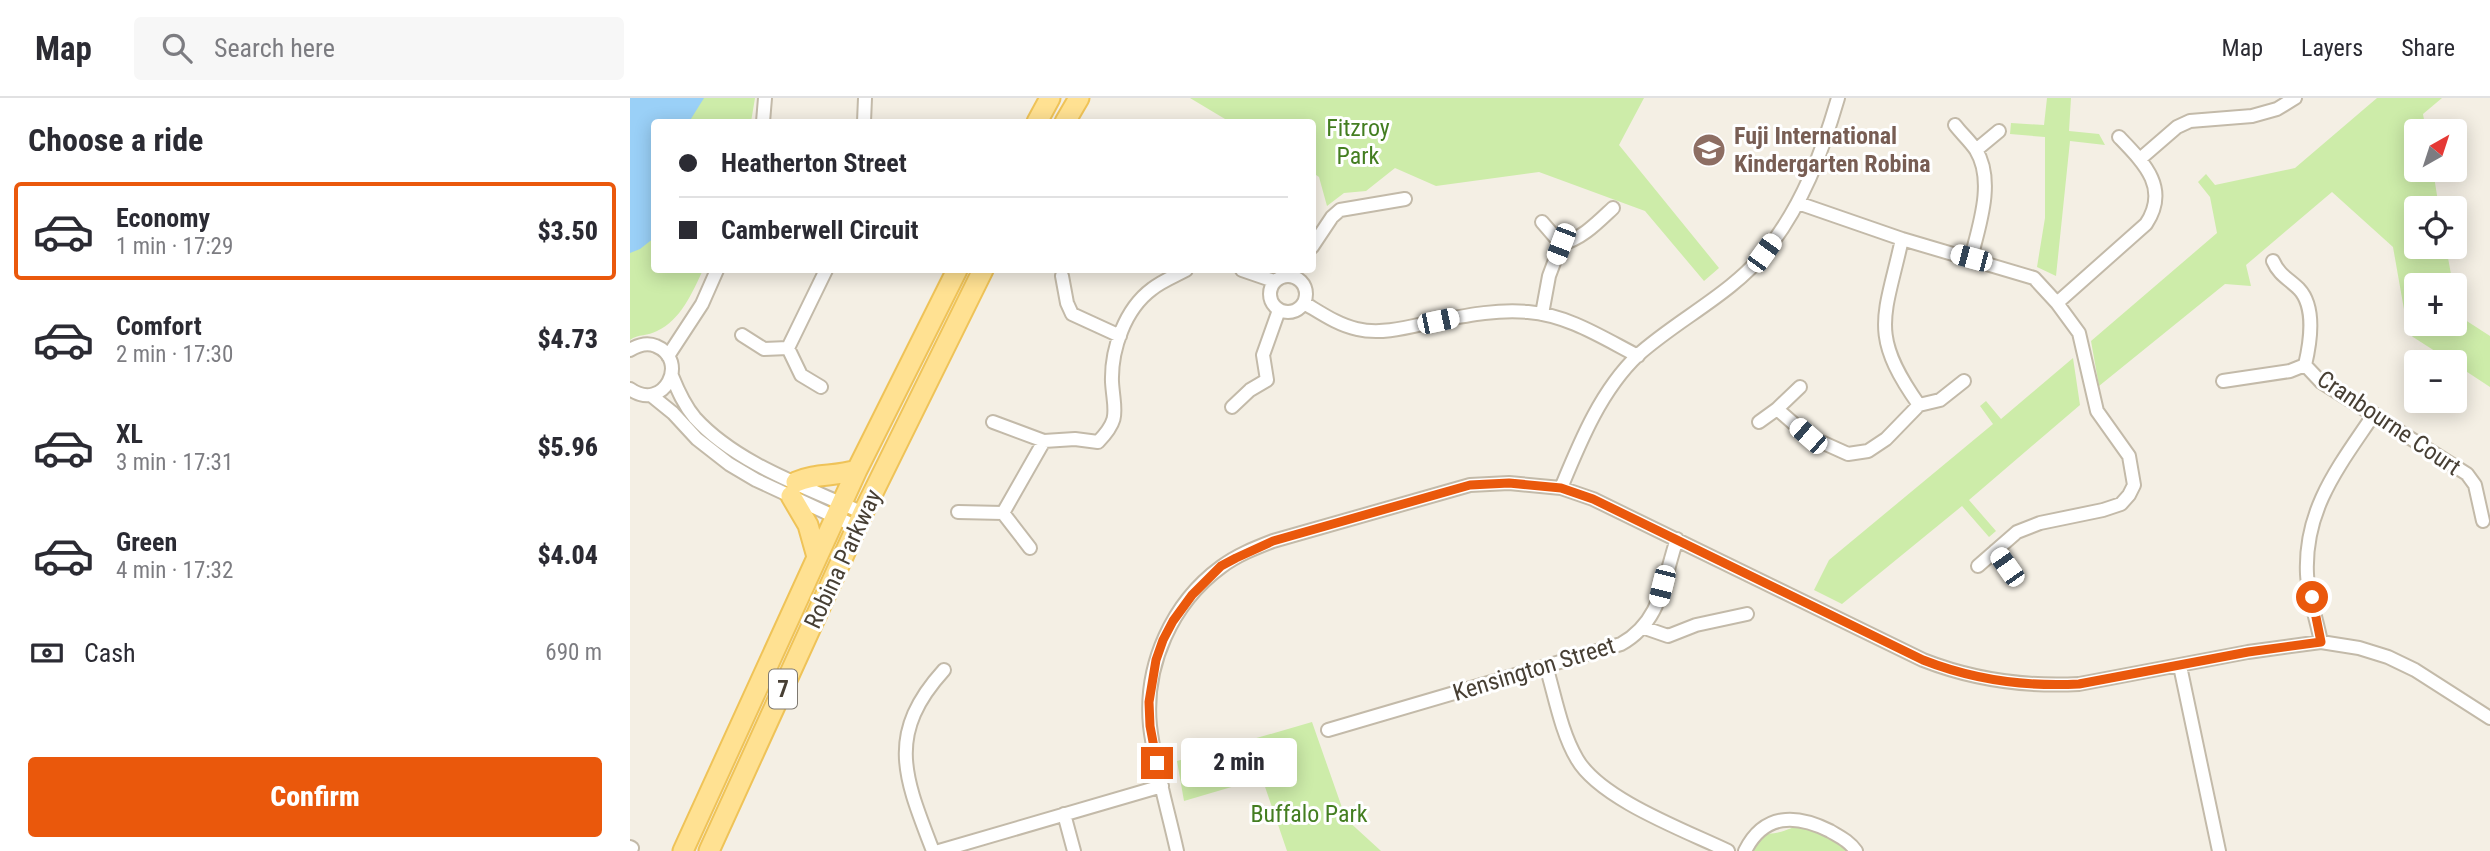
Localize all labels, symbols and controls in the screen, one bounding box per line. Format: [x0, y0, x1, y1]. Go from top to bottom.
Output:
search box [134, 17, 624, 80]
text: Map [35, 29, 92, 68]
icon: search [158, 29, 196, 67]
text: Search here [214, 33, 335, 63]
text: Map [2222, 34, 2263, 62]
text: Layers [2301, 34, 2363, 62]
text: Share [2401, 34, 2455, 62]
park label: Fitzroy Park [1326, 114, 1390, 170]
north arrow [2404, 119, 2468, 182]
map controls [2404, 119, 2467, 413]
text: Choose a ride [28, 121, 203, 159]
place label: Fuji International Kindergarten Robina [1734, 122, 1931, 178]
school or university icon: Fuji International Kindergarten Robina [1690, 131, 1728, 169]
text: Heatherton Street [721, 148, 907, 178]
button: locate [2404, 196, 2467, 259]
icon: car [32, 200, 95, 263]
text: Economy [116, 203, 210, 233]
text: Camberwell Circuit [721, 215, 919, 245]
text: $3.50 [537, 216, 598, 246]
car [1544, 221, 1579, 267]
car [1744, 230, 1785, 276]
text: 1 min · 17:29 [116, 233, 233, 260]
car [1948, 242, 1995, 274]
button: + [2404, 273, 2467, 336]
car [1416, 306, 1461, 336]
icon: car [32, 308, 95, 371]
text: Comfort [116, 311, 202, 341]
text: $4.73 [537, 324, 598, 354]
text: 2 min · 17:30 [116, 341, 233, 368]
button: − [2404, 350, 2467, 413]
street label: Cranbourne Court [2312, 365, 2466, 481]
car [1786, 414, 1831, 458]
icon: car [32, 416, 95, 479]
text: XL [116, 419, 143, 449]
text: $5.96 [537, 432, 598, 462]
text: 3 min · 17:31 [116, 449, 233, 476]
street label: Robina Parkway [799, 485, 887, 633]
icon: car [32, 524, 95, 587]
text: Green [116, 527, 177, 557]
text: $4.04 [537, 540, 598, 570]
car [1987, 544, 2028, 590]
text: 4 min · 17:32 [116, 557, 233, 584]
car [1647, 563, 1678, 609]
route start [2296, 581, 2328, 613]
street label: Kensington Street [1450, 631, 1618, 707]
icon: cash [28, 634, 66, 672]
text: Cash [84, 638, 136, 668]
text: 690 m [545, 639, 602, 666]
road number: 7 [769, 670, 797, 708]
callout: 2 min [1182, 738, 1297, 788]
route end [1141, 747, 1173, 779]
text: 2 min [1213, 749, 1265, 776]
button: Confirm [28, 757, 602, 837]
park label: Buffalo Park [1250, 800, 1368, 828]

